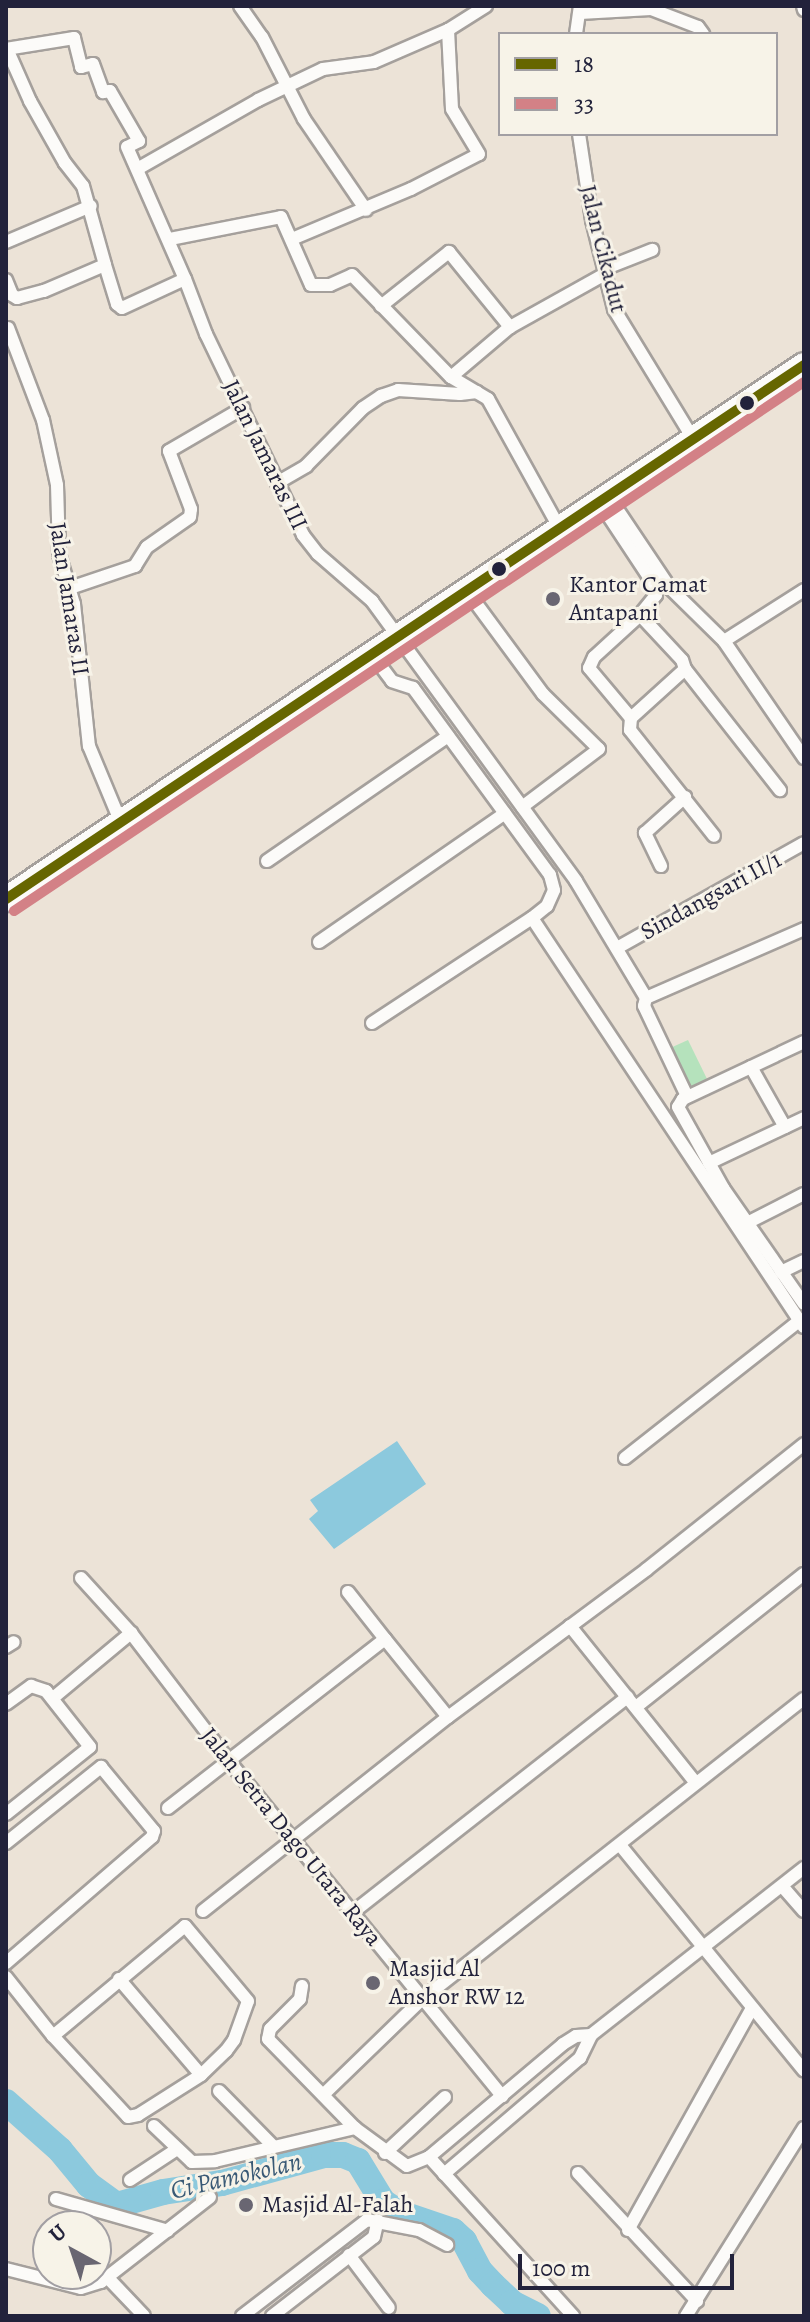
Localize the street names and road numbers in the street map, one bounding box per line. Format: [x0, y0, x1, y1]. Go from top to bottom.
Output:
street label: Jalan Cikadut [573, 182, 633, 316]
street label: Jalan Jamaras III [216, 375, 314, 535]
street label: Jalan Jamaras II [43, 520, 95, 678]
street label: Sindangsari II/1 [636, 845, 786, 947]
street label: Jalan Setra Dago Utara Raya [194, 1722, 388, 1952]

